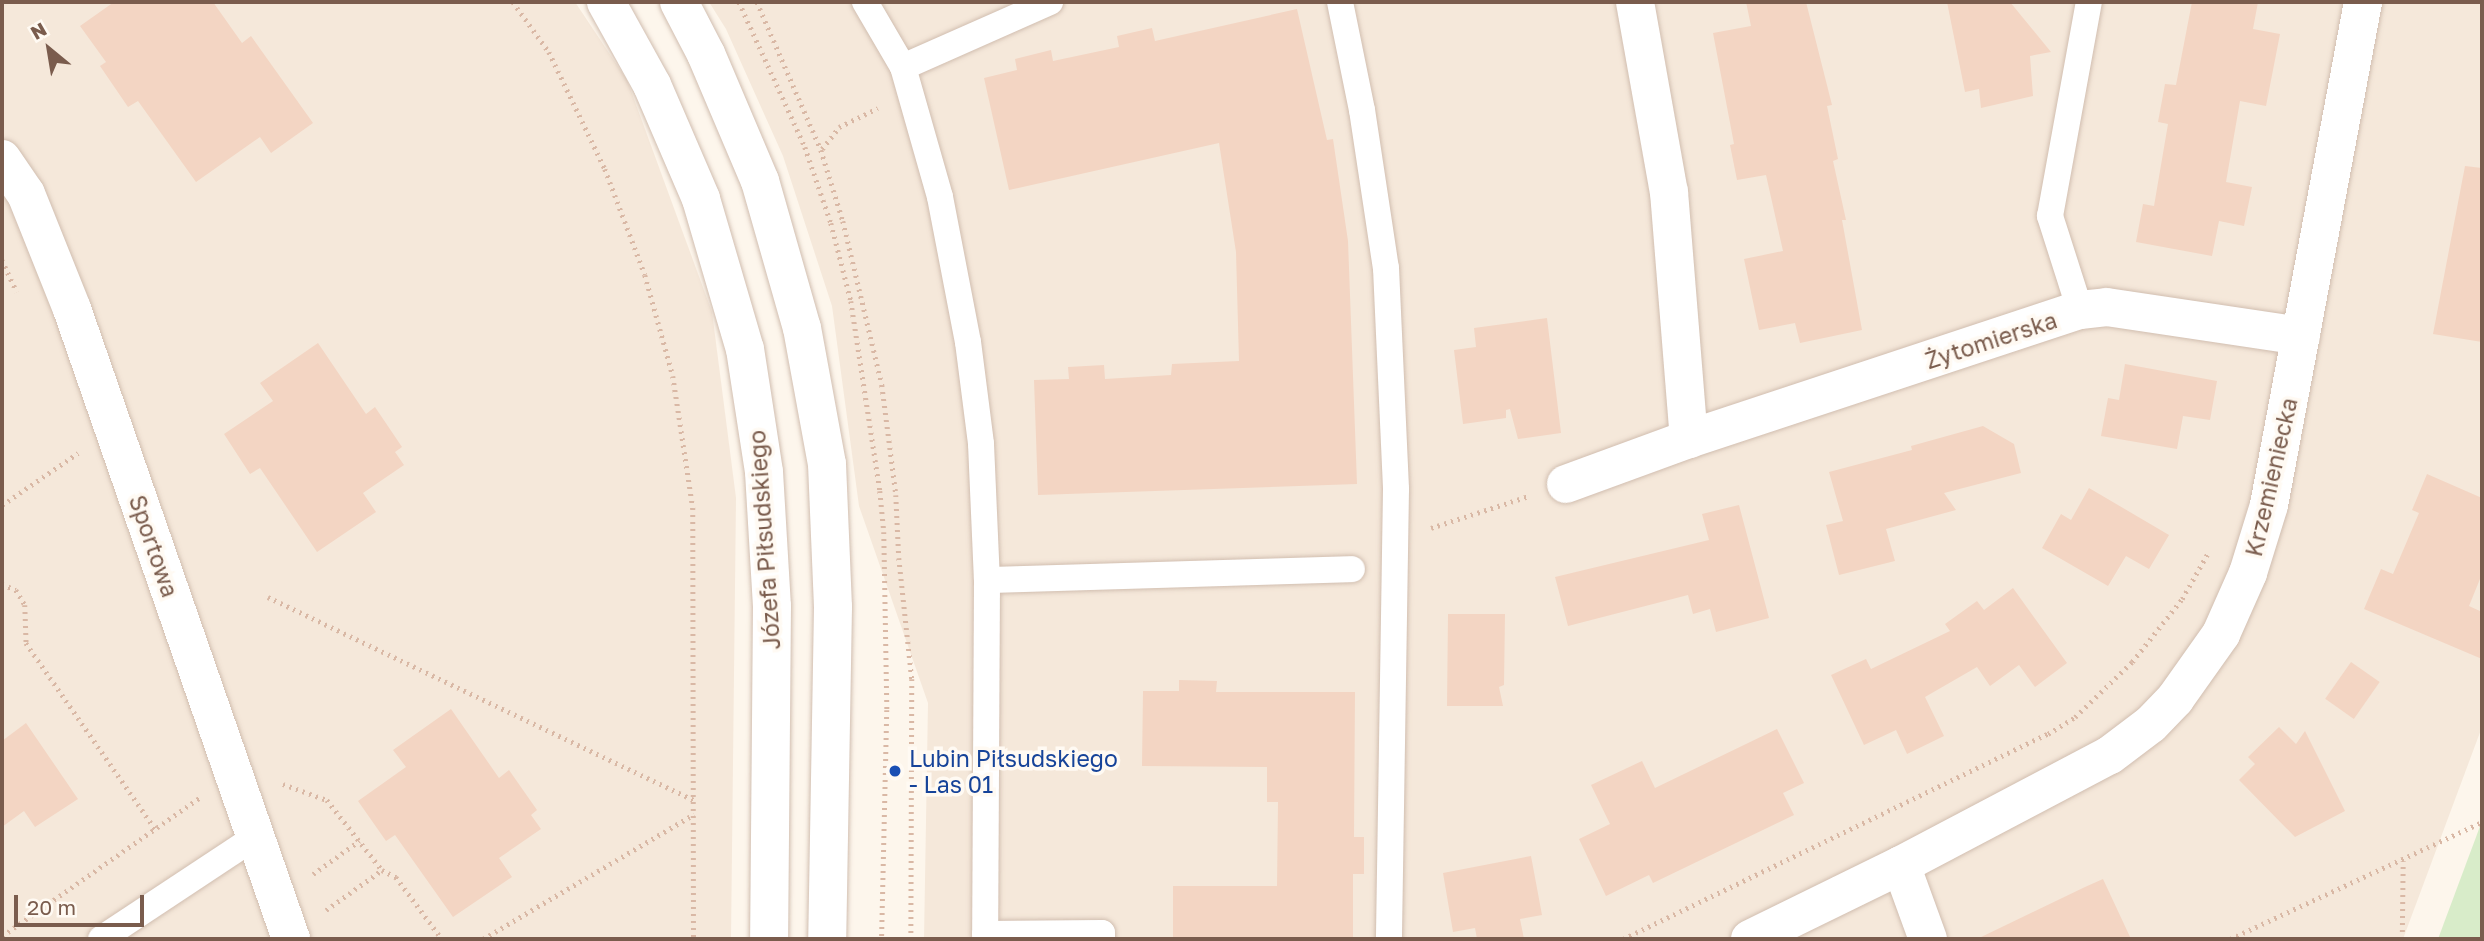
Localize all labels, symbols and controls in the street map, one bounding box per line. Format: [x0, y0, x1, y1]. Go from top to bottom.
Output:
north arrow [14, 14, 84, 84]
text: N [26, 17, 50, 44]
street label: Żytomierska [1922, 306, 2060, 374]
street label: Krzemieniecka [2239, 395, 2303, 559]
street label: Józefa Piłsudskiego [743, 429, 785, 651]
street label: Sportowa [124, 491, 184, 601]
place label: Lubin Piłsudskiego - Las 01 [909, 744, 1118, 798]
marker: Lubin Piłsudskiego - Las 01 [887, 763, 903, 779]
scale bar [18, 881, 147, 925]
text: 20 m [27, 894, 76, 920]

